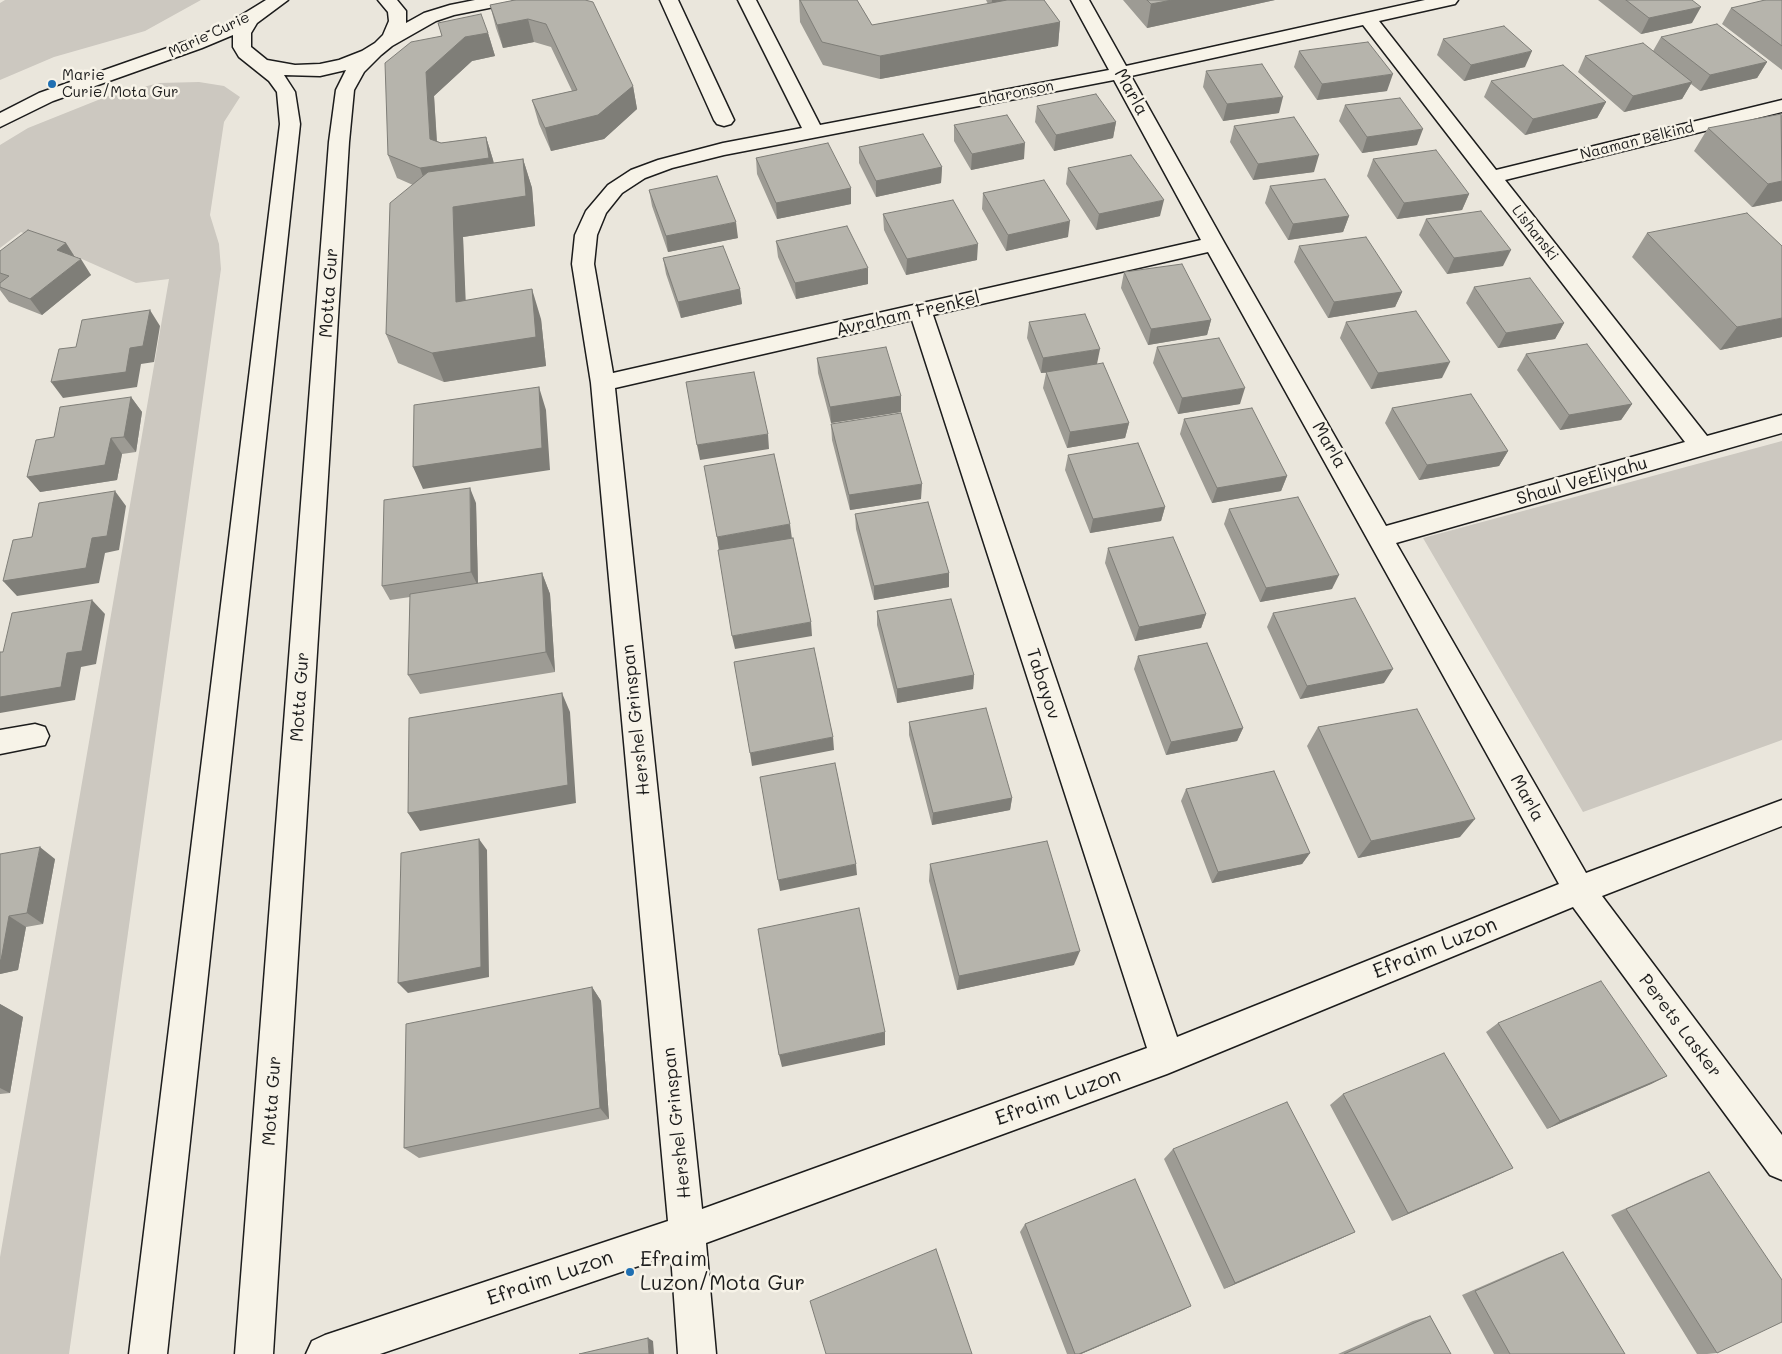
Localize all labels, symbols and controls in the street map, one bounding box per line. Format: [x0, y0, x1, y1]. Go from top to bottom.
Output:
street label: Marie Curie [165, 8, 253, 62]
street label: Marla [1109, 65, 1153, 119]
place label: Marie Curie/Mota Gur [62, 66, 179, 101]
street label: aharonson [977, 77, 1055, 109]
marker: Marie Curie/Mota Gur [46, 78, 58, 90]
street label: Naaman Belkind [1578, 118, 1696, 164]
street label: Lishanski [1508, 202, 1562, 264]
street label: Motta Gur [315, 247, 343, 339]
street label: Avraham Frenkel [834, 287, 982, 341]
street label: Marla [1307, 418, 1351, 472]
street label: Shaul VeEliyahu [1514, 452, 1650, 510]
street label: Hershel Grinspan [617, 643, 655, 797]
street label: Tabayov [1021, 646, 1065, 722]
street label: Motta Gur [286, 651, 314, 743]
street label: Marla [1505, 771, 1549, 825]
street label: Efraim Luzon [1369, 912, 1501, 984]
street label: Perets Lasker [1634, 970, 1726, 1082]
street label: Hershel Grinspan [658, 1046, 696, 1200]
street label: Motta Gur [258, 1055, 286, 1147]
street label: Efraim Luzon [992, 1063, 1124, 1131]
street label: Efraim Luzon [483, 1245, 617, 1311]
place label: Efraim Luzon/Mota Gur [640, 1247, 805, 1297]
marker: Efraim Luzon/Mota Gur [624, 1266, 636, 1278]

